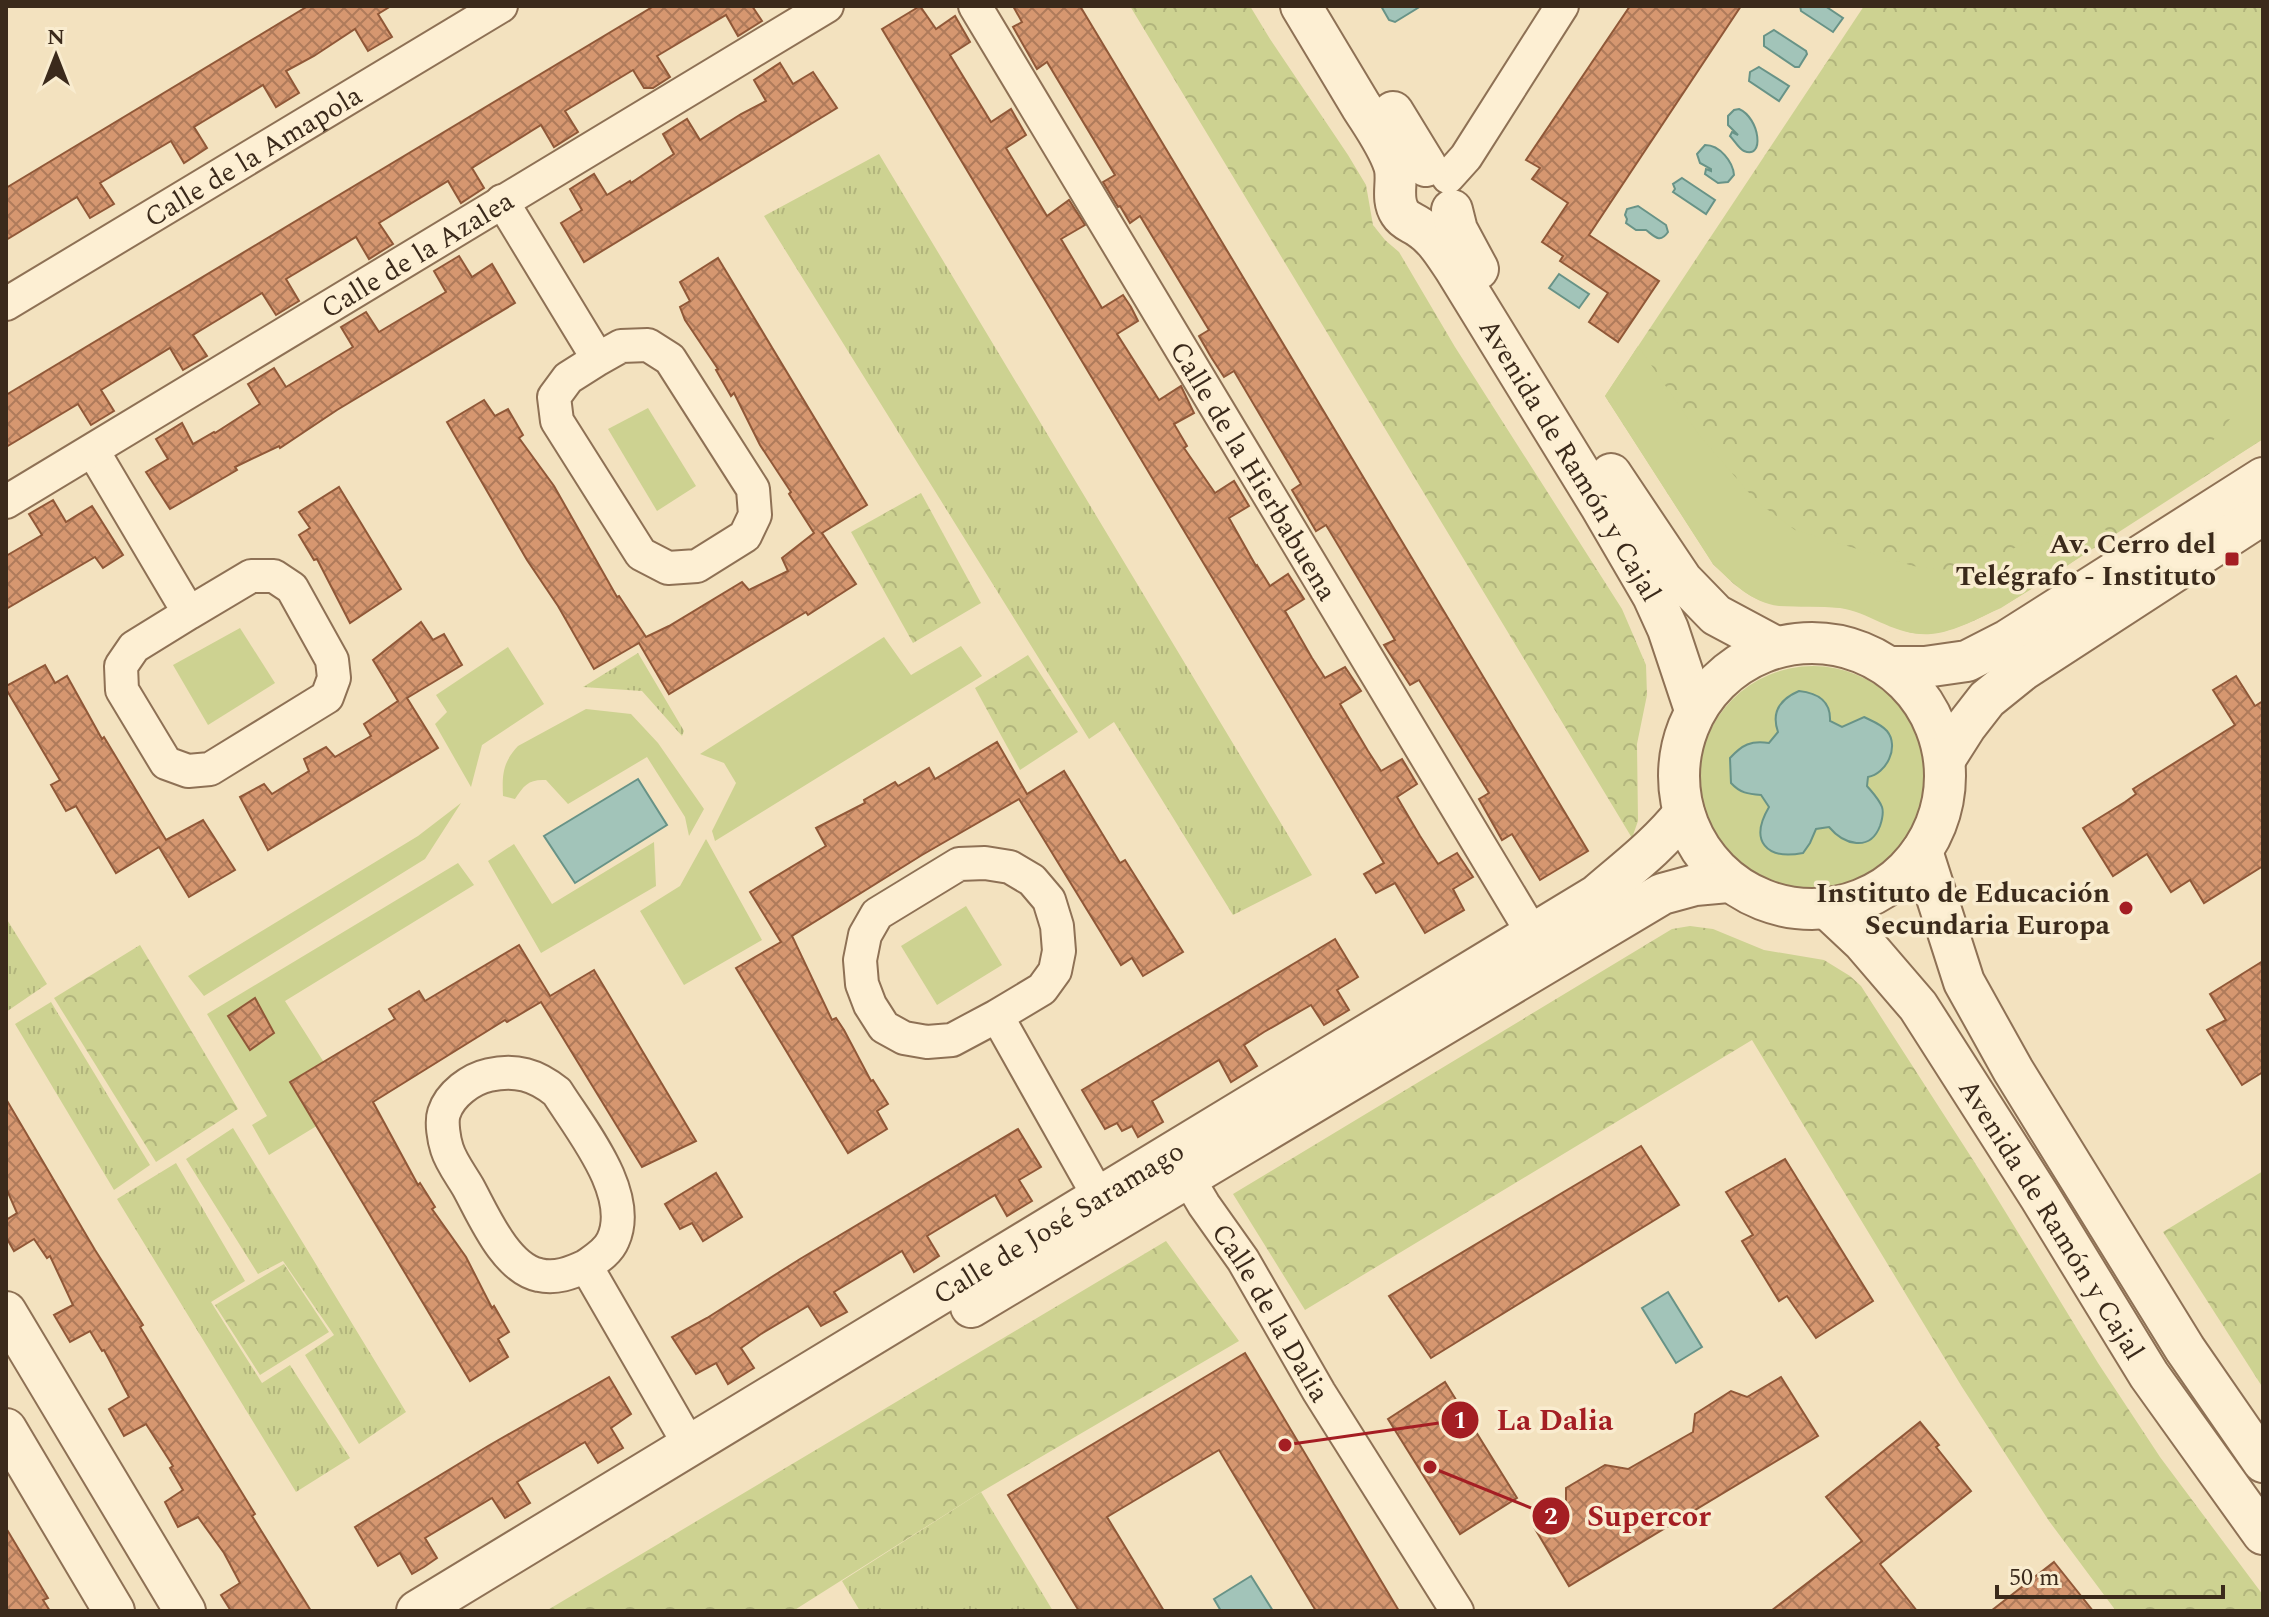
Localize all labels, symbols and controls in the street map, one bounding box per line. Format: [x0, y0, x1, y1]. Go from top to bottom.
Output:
north arrow [16, 16, 96, 96]
text: N [47, 21, 65, 54]
street label: Calle de la Amapola [136, 74, 371, 239]
street label: Calle de la Azalea [313, 180, 523, 330]
street label: Avenida de Ramón y Cajal [1467, 310, 1672, 610]
street label: Calle de la Hierbabuena [1158, 333, 1348, 610]
place label: Av. Cerro del Telégrafo - Instituto [1955, 523, 2216, 598]
marker: Av. Cerro del Telégrafo - Instituto [2223, 550, 2241, 568]
place label: Instituto de Educación Secundaria Europa [1816, 872, 2111, 947]
marker: Instituto de Educación Secundaria Europa [2117, 899, 2135, 917]
street label: Avenida de Ramón y Cajal [1947, 1071, 2155, 1369]
street label: Calle de José Saramago [925, 1130, 1193, 1316]
street label: Calle de la Dalia [1200, 1214, 1340, 1411]
callout: La Dalia [1440, 1393, 1630, 1447]
text: La Dalia [1496, 1398, 1614, 1444]
text: 1 [1453, 1403, 1467, 1439]
callout: Supercor [1531, 1489, 1727, 1543]
text: Supercor [1587, 1494, 1711, 1540]
text: 2 [1544, 1499, 1558, 1535]
scale bar [1997, 1549, 2223, 1599]
text: 50 m [2009, 1560, 2060, 1596]

